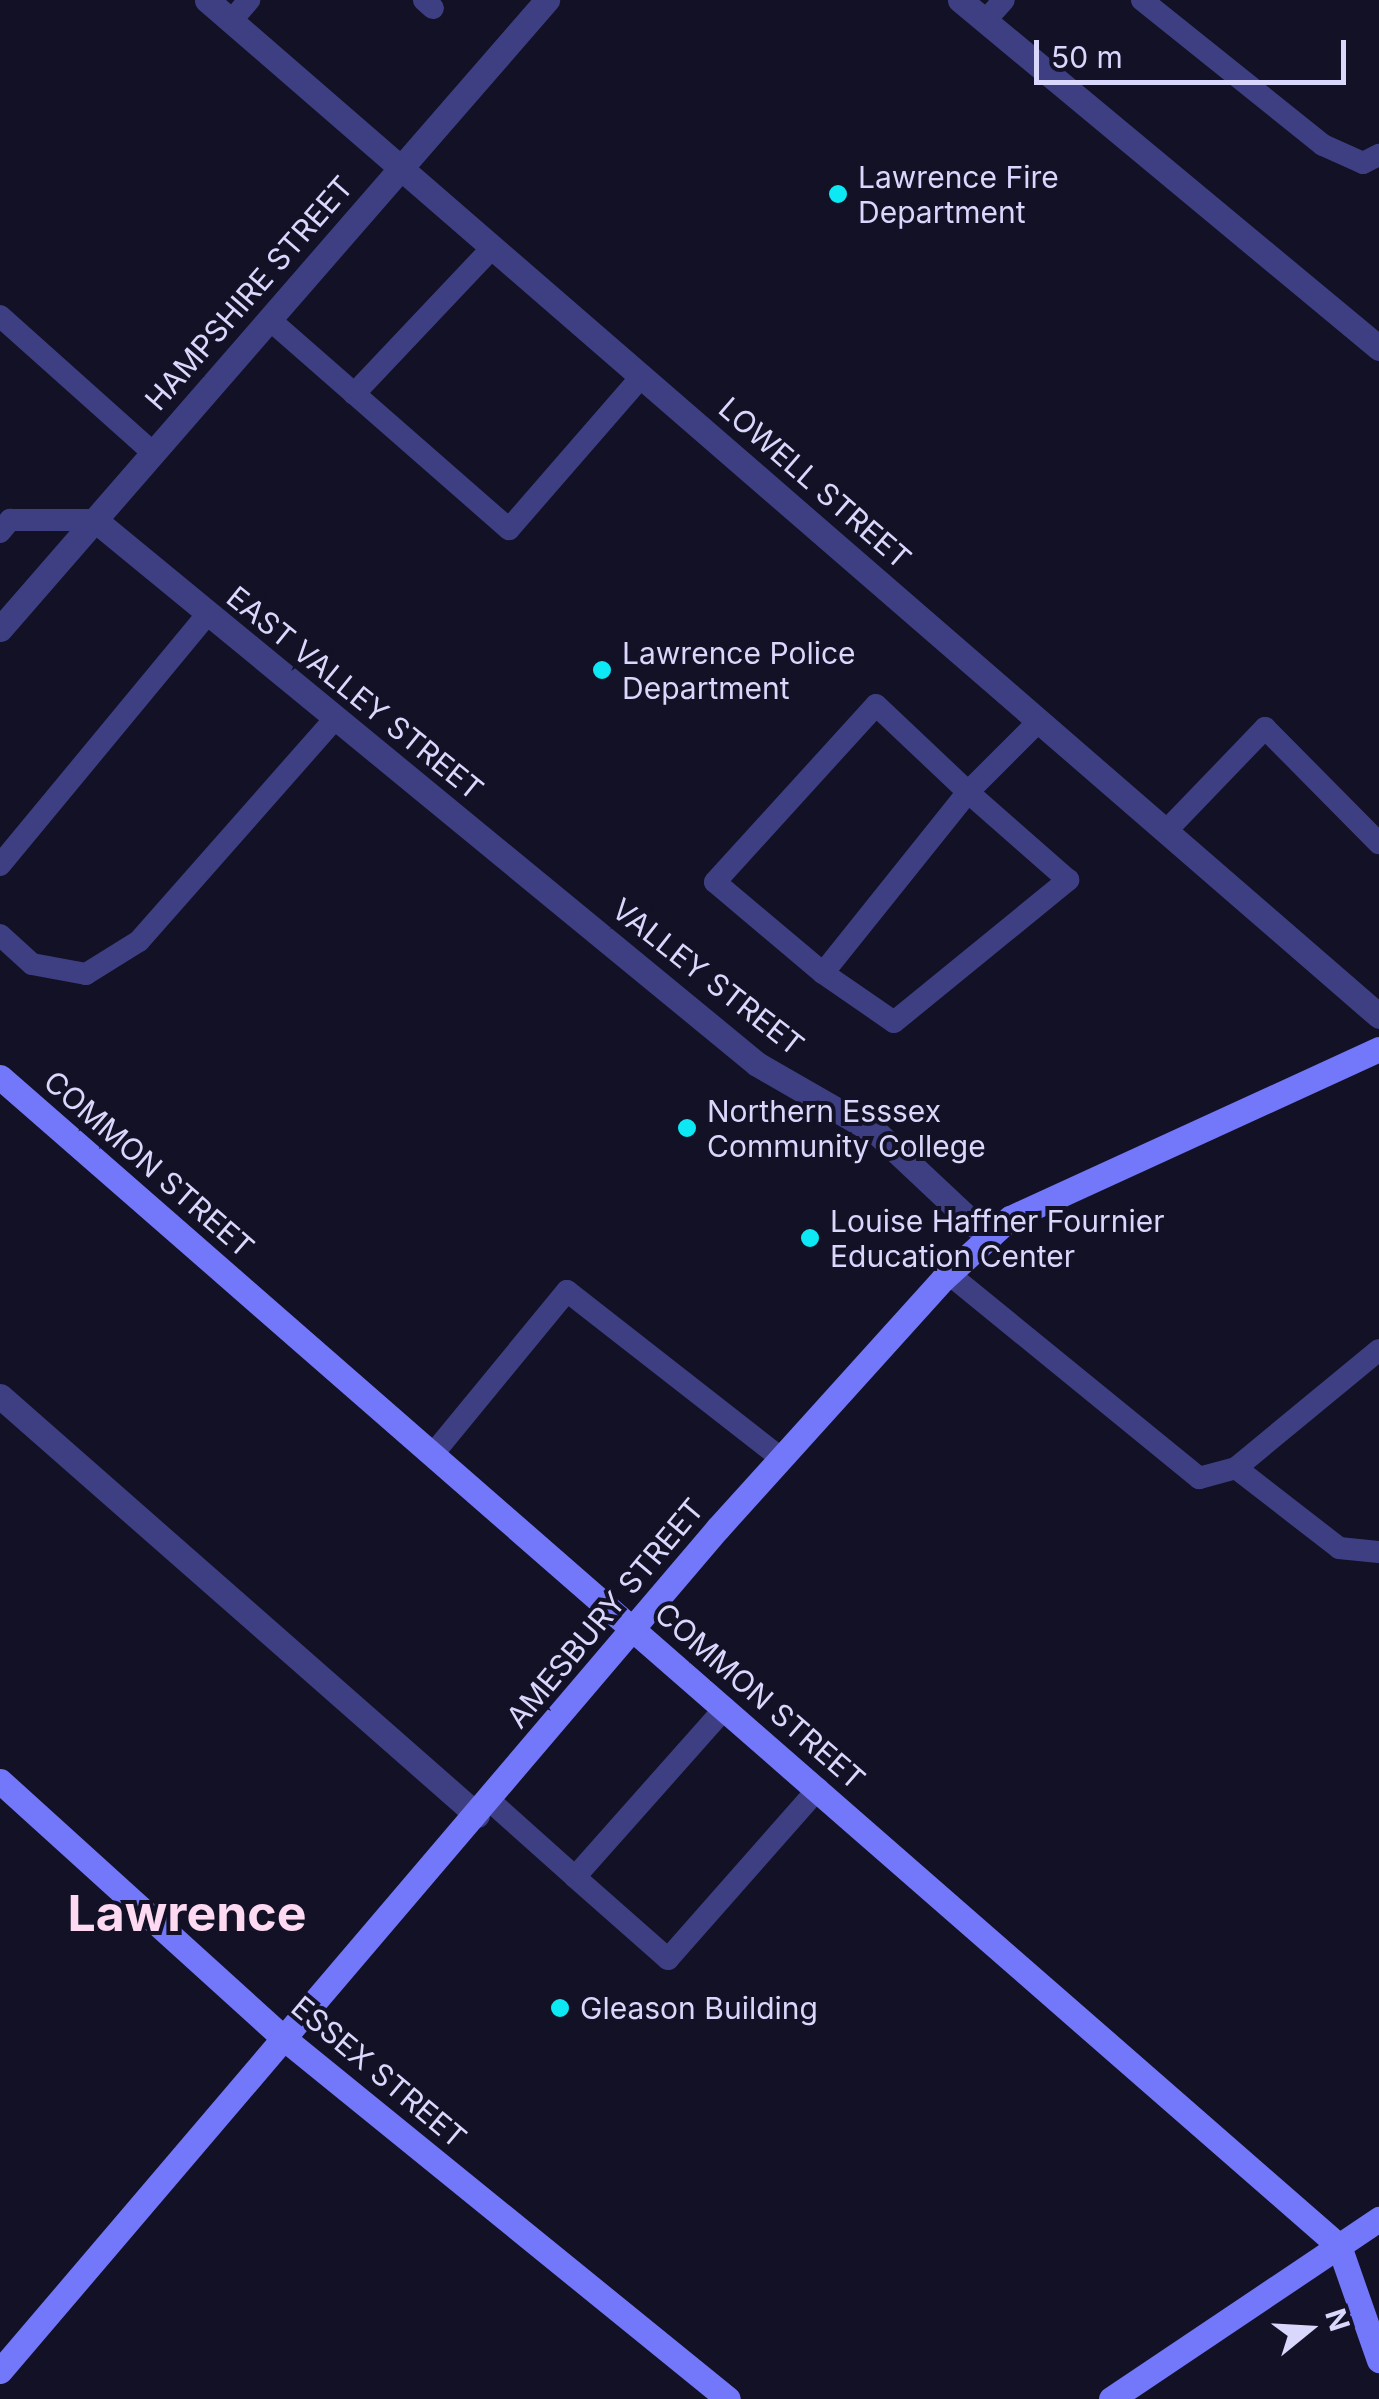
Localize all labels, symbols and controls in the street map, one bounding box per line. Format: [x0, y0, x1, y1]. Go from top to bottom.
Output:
scale bar [1039, 20, 1352, 82]
text: 50 m [1051, 39, 1123, 75]
place label: Lawrence Fire Department [858, 159, 1059, 230]
street label: HAMPSHIRE STREET [138, 169, 360, 417]
marker: Lawrence Fire Department [827, 183, 849, 205]
street label: LOWELL STREET [712, 390, 918, 576]
street label: EAST VALLEY STREET [220, 579, 490, 807]
place label: Lawrence Police Department [622, 635, 856, 706]
marker: Lawrence Police Department [591, 659, 613, 681]
street label: VALLEY STREET [605, 891, 811, 1063]
street label: COMMON STREET [37, 1063, 261, 1265]
place label: Northern Esssex Community College [707, 1093, 986, 1164]
marker: Northern Esssex Community College [676, 1117, 698, 1139]
place label: Louise Haffner Fournier Education Center [830, 1203, 1165, 1274]
marker: Louise Haffner Fournier Education Center [799, 1227, 821, 1249]
street label: AMESBURY STREET [499, 1491, 711, 1735]
street label: COMMON STREET [648, 1595, 872, 1797]
district label: Lawrence [67, 1884, 307, 1944]
street label: ESSEX STREET [284, 1989, 474, 2155]
place label: Gleason Building [580, 1990, 818, 2026]
marker: Gleason Building [549, 1997, 571, 2019]
north arrow [1259, 2279, 1359, 2379]
text: N [1318, 2304, 1357, 2335]

